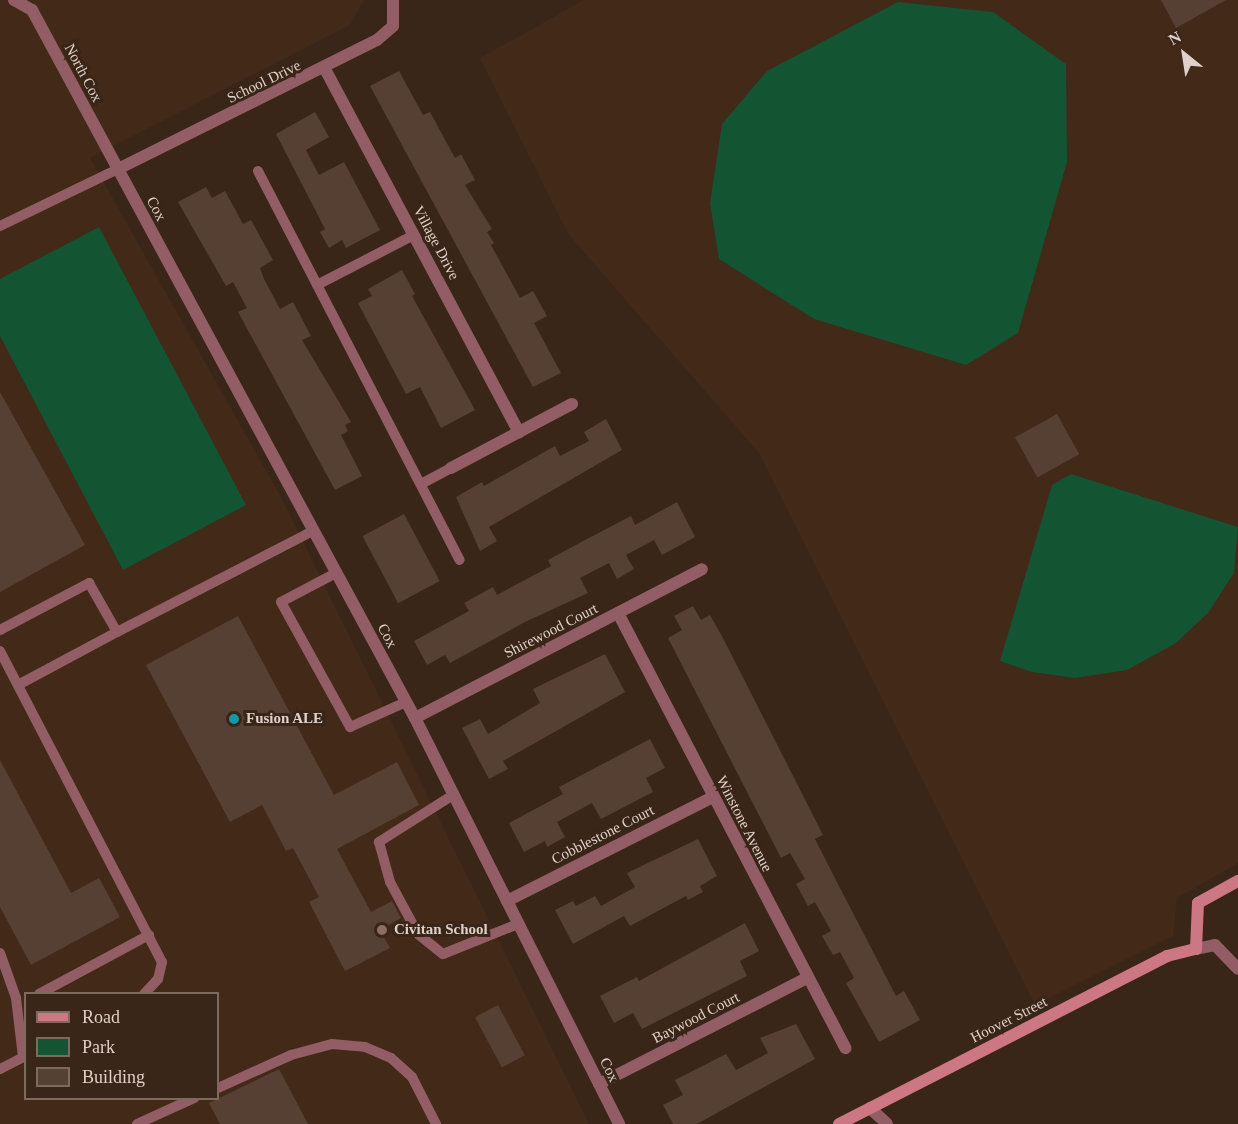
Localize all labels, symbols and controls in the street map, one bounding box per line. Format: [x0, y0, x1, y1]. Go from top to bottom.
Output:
north arrow [1154, 24, 1214, 84]
text: N [1165, 28, 1184, 48]
street label: North Cox [60, 41, 106, 105]
street label: School Drive [224, 56, 304, 108]
street label: Cox [142, 194, 170, 224]
street label: Village Drive [409, 203, 463, 283]
street label: Shirewood Court [501, 600, 601, 662]
street label: Cox [373, 621, 401, 651]
place label: Fusion ALE [246, 710, 324, 728]
marker: Fusion ALE [227, 712, 241, 726]
street label: Winstone Avenue [712, 773, 776, 875]
street label: Cobblestone Court [549, 801, 657, 869]
place label: Civitan School [394, 921, 488, 939]
marker: Civitan School [375, 923, 389, 937]
street label: Baywood Court [649, 988, 743, 1048]
legend [24, 992, 219, 1100]
street label: Hoover Street [968, 993, 1050, 1047]
text: Road [82, 1007, 120, 1027]
text: Park [82, 1037, 115, 1057]
street label: Cox [595, 1055, 623, 1085]
text: Building [82, 1067, 145, 1087]

